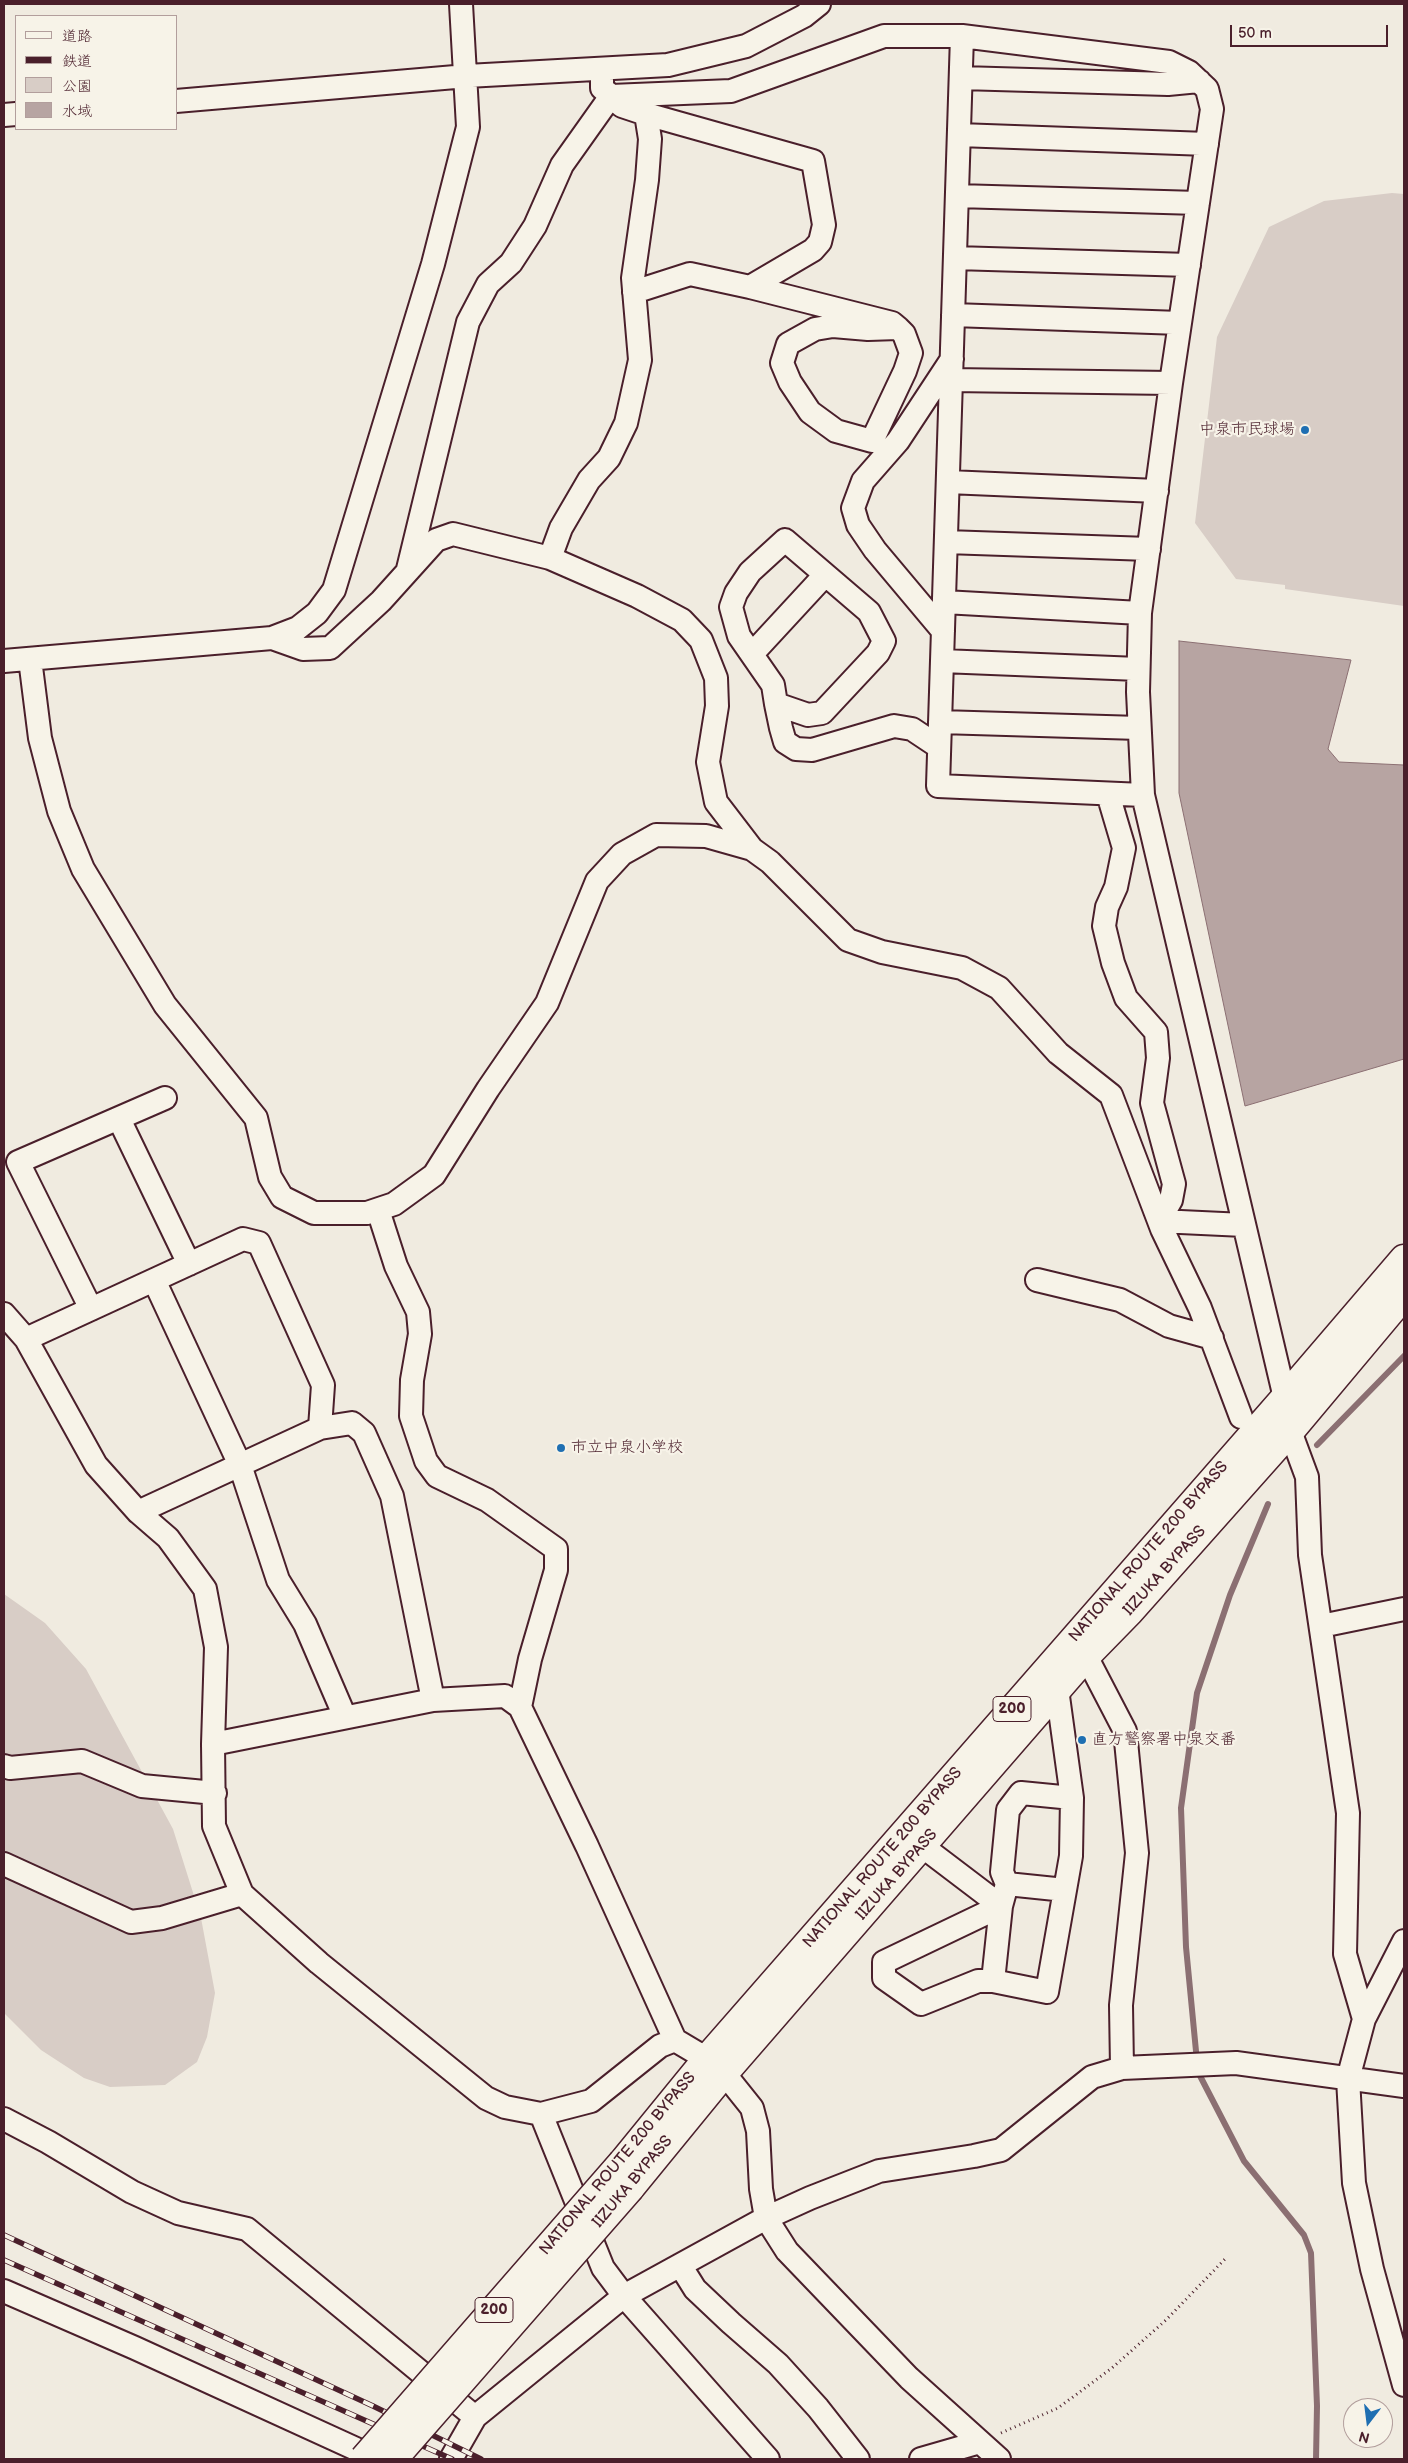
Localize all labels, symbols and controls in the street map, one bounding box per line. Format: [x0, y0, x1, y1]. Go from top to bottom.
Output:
legend [15, 15, 178, 130]
scale bar [1233, 15, 1390, 47]
text: 50 m [1238, 24, 1272, 43]
text: 道路 [62, 27, 92, 46]
text: 鉄道 [62, 52, 92, 71]
text: 公園 [62, 77, 92, 96]
text: 水域 [62, 102, 92, 121]
place label: 中泉市民球場 [1199, 420, 1295, 440]
marker: 中泉市民球場 [1299, 424, 1311, 436]
place label: 市立中泉小学校 [571, 1438, 683, 1458]
marker: 市立中泉小学校 [555, 1442, 567, 1454]
street label: NATIONAL ROUTE 200 BYPASS [1065, 1458, 1233, 1646]
street label: IIZUKA BYPASS [1120, 1522, 1210, 1620]
road number: 200 [993, 1696, 1031, 1722]
place label: 直方警察署中泉交番 [1092, 1730, 1236, 1750]
marker: 直方警察署中泉交番 [1076, 1734, 1088, 1746]
street label: NATIONAL ROUTE 200 BYPASS [799, 1764, 967, 1952]
street label: IIZUKA BYPASS [852, 1826, 942, 1924]
street label: NATIONAL ROUTE 200 BYPASS [536, 2069, 700, 2259]
street label: IIZUKA BYPASS [589, 2132, 677, 2232]
road number: 200 [475, 2298, 513, 2322]
north arrow [1343, 2398, 1393, 2448]
text: N [1357, 2427, 1372, 2447]

